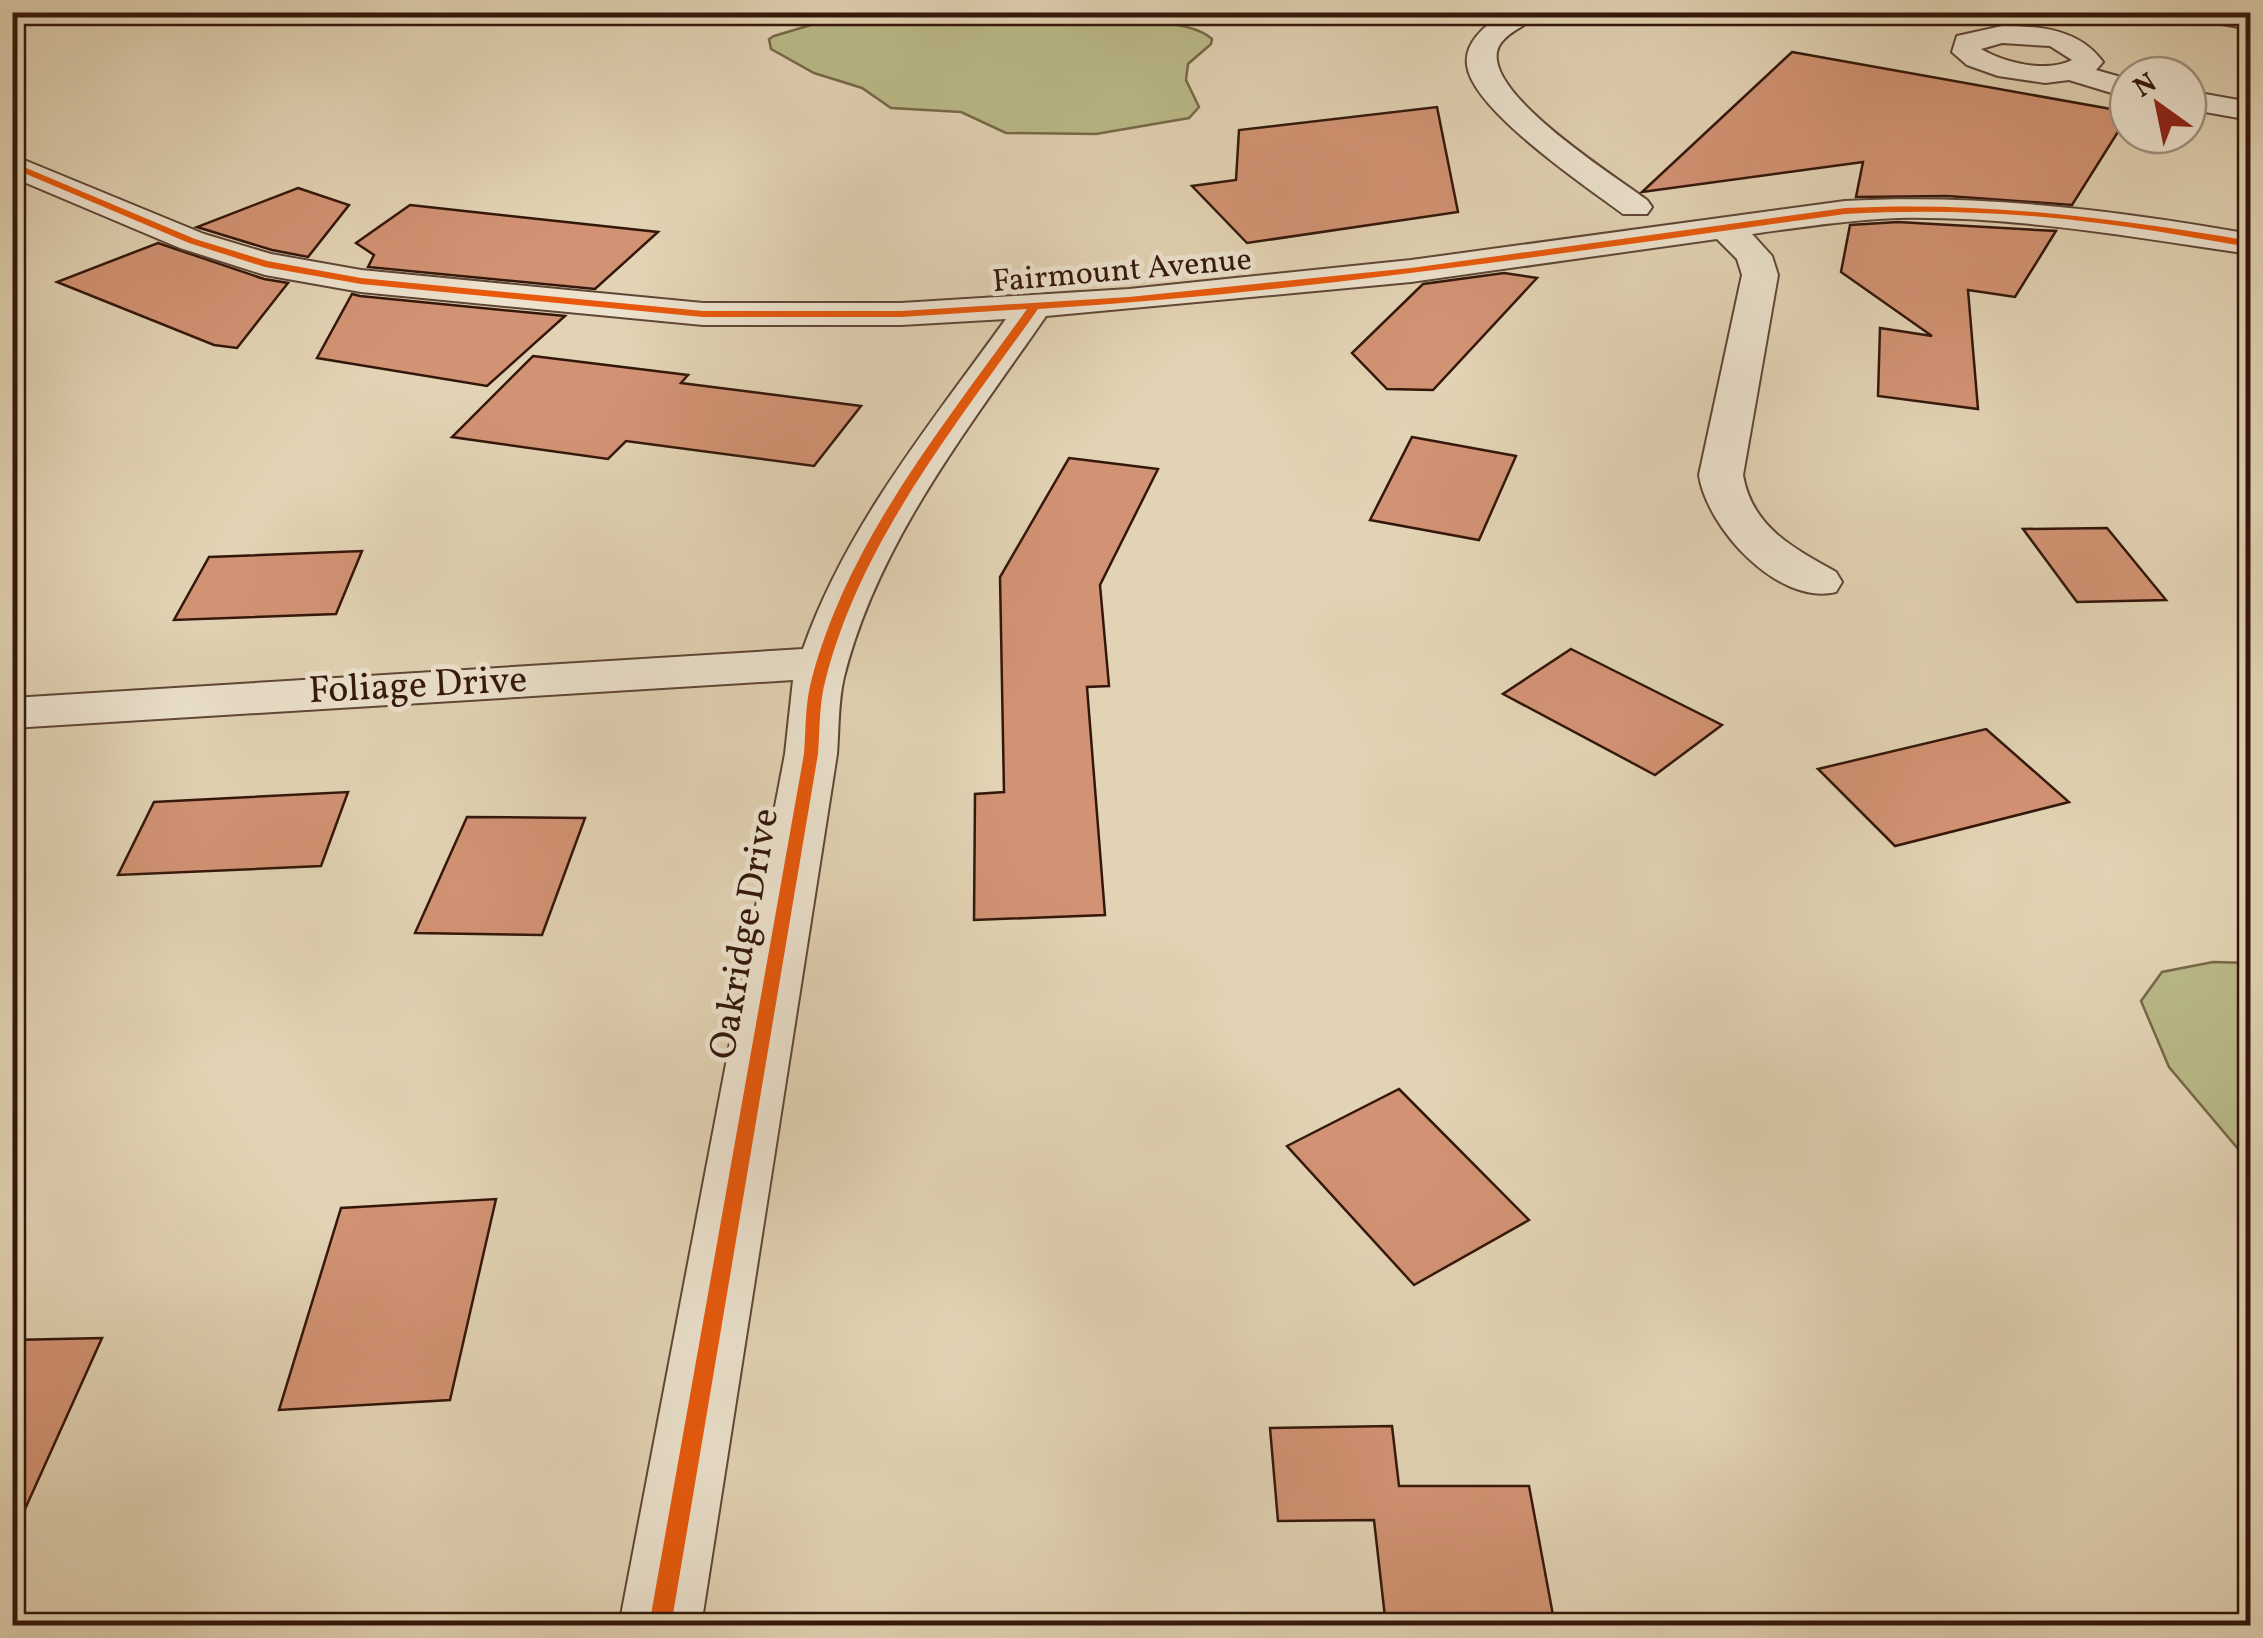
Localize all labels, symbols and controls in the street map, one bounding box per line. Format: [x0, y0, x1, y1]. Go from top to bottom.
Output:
north arrow [2108, 55, 2208, 155]
text: N [2127, 64, 2165, 108]
street label: Fairmount Avenue [991, 239, 1253, 305]
street label: Foliage Drive [307, 655, 529, 719]
street label: Oakridge Drive [698, 804, 794, 1064]

